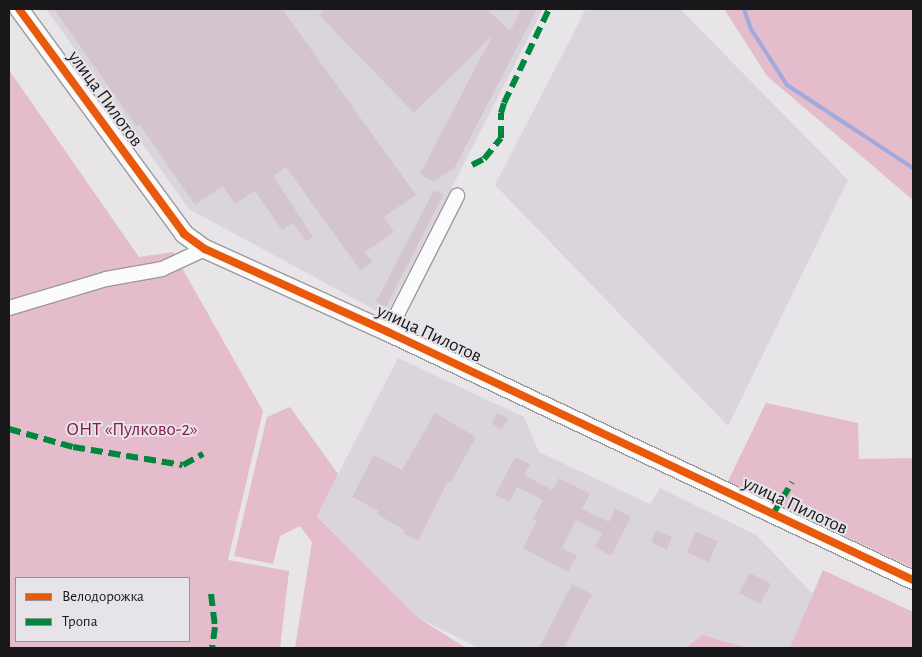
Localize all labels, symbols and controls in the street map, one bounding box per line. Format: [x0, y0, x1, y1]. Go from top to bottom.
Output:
street label: улица Пилотов [63, 47, 147, 151]
street label: улица Пилотов [373, 300, 485, 368]
park label: ОНТ «Пулково-2» [66, 419, 198, 441]
street label: улица Пилотов [739, 472, 851, 540]
legend [15, 577, 190, 642]
text: Велодорожка [62, 589, 144, 604]
text: Тропа [62, 614, 98, 629]

